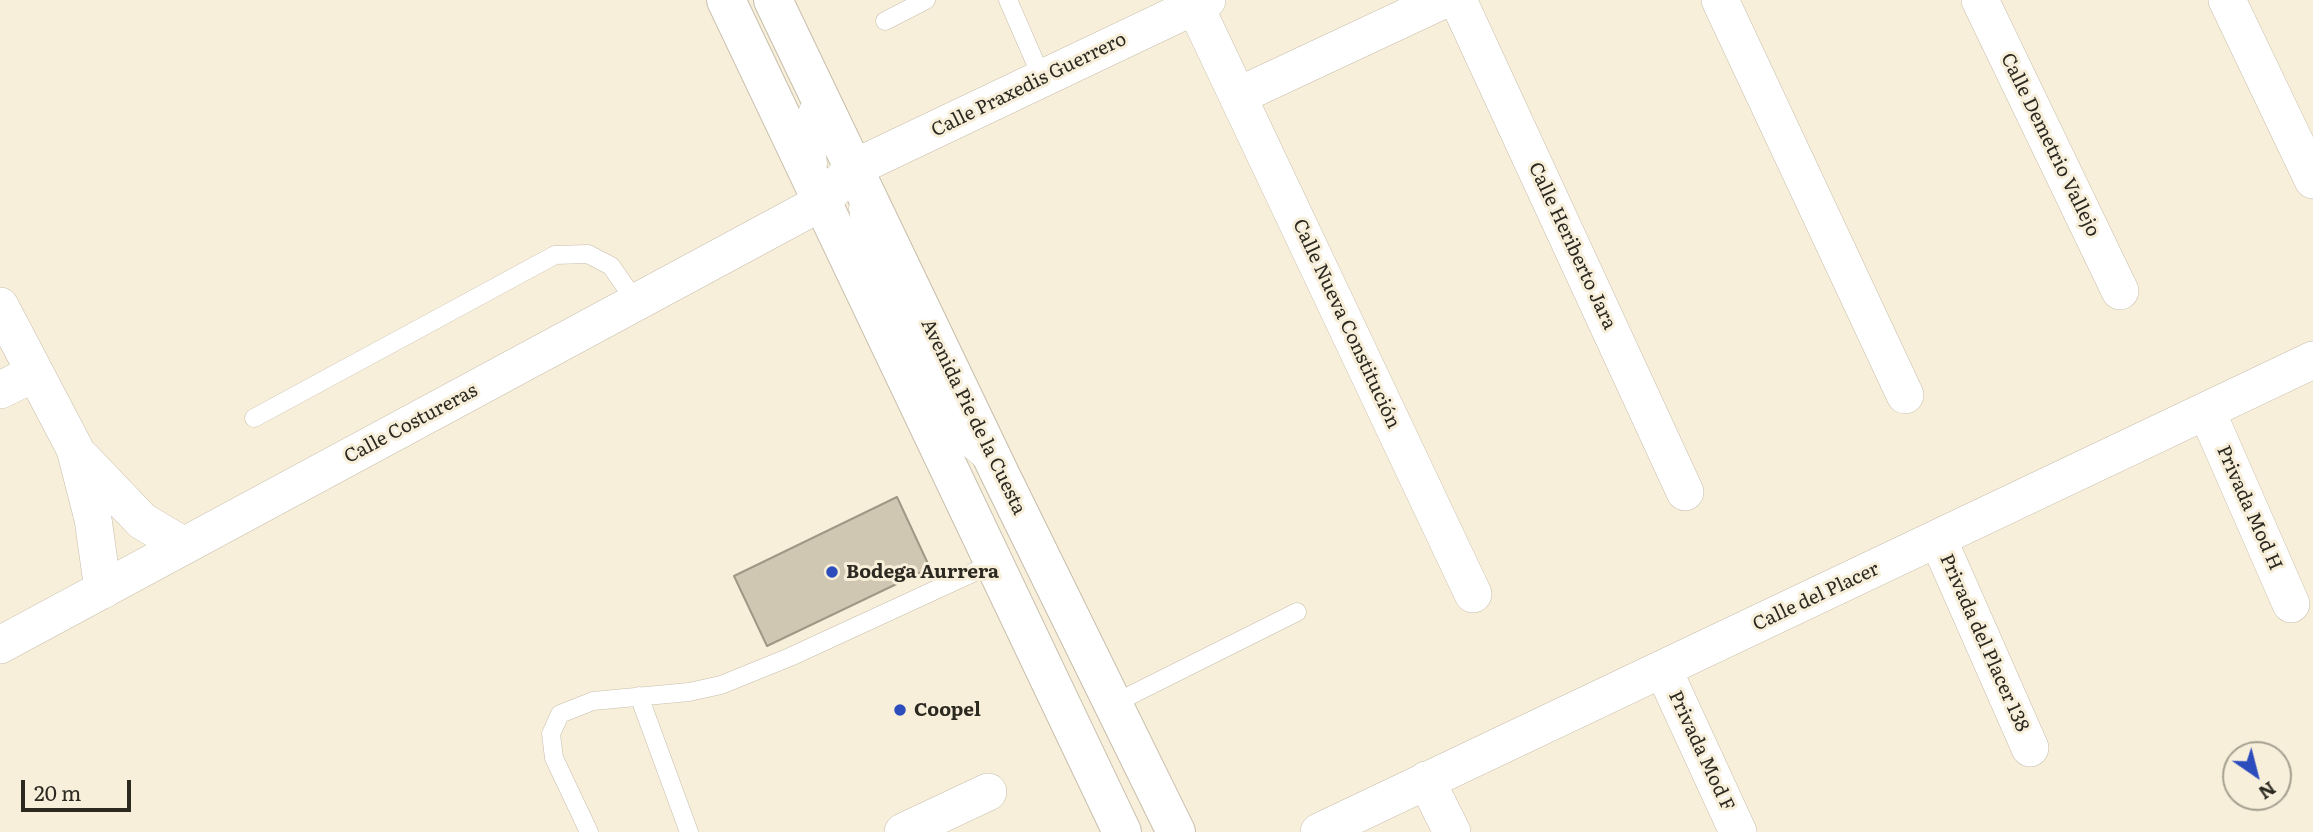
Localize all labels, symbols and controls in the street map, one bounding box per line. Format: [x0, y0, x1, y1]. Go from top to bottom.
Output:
street label: Calle Praxedis Guerrero [928, 28, 1130, 142]
street label: Calle Demetrio Vallejo [1996, 49, 2104, 241]
street label: Calle Heriberto Jara [1523, 159, 1621, 333]
street label: Calle Nueva Constitución [1287, 216, 1405, 432]
street label: Avenida Pie de la Cuesta [916, 315, 1030, 519]
street label: Calle Costureras [340, 379, 482, 469]
street label: Privada Mod H [2211, 442, 2287, 574]
street label: Privada del Placer 138 [1934, 550, 2034, 736]
street label: Calle del Placer [1749, 558, 1883, 636]
place label: Bodega Aurrera [846, 561, 999, 583]
marker: Bodega Aurrera [824, 564, 840, 580]
street label: Privada Mod F [1663, 687, 1739, 815]
place label: Coopel [914, 699, 981, 721]
marker: Coopel [892, 702, 908, 718]
north arrow [2222, 741, 2292, 811]
scale bar [24, 766, 135, 810]
text: 20 m [34, 776, 81, 807]
text: N [2253, 776, 2282, 808]

